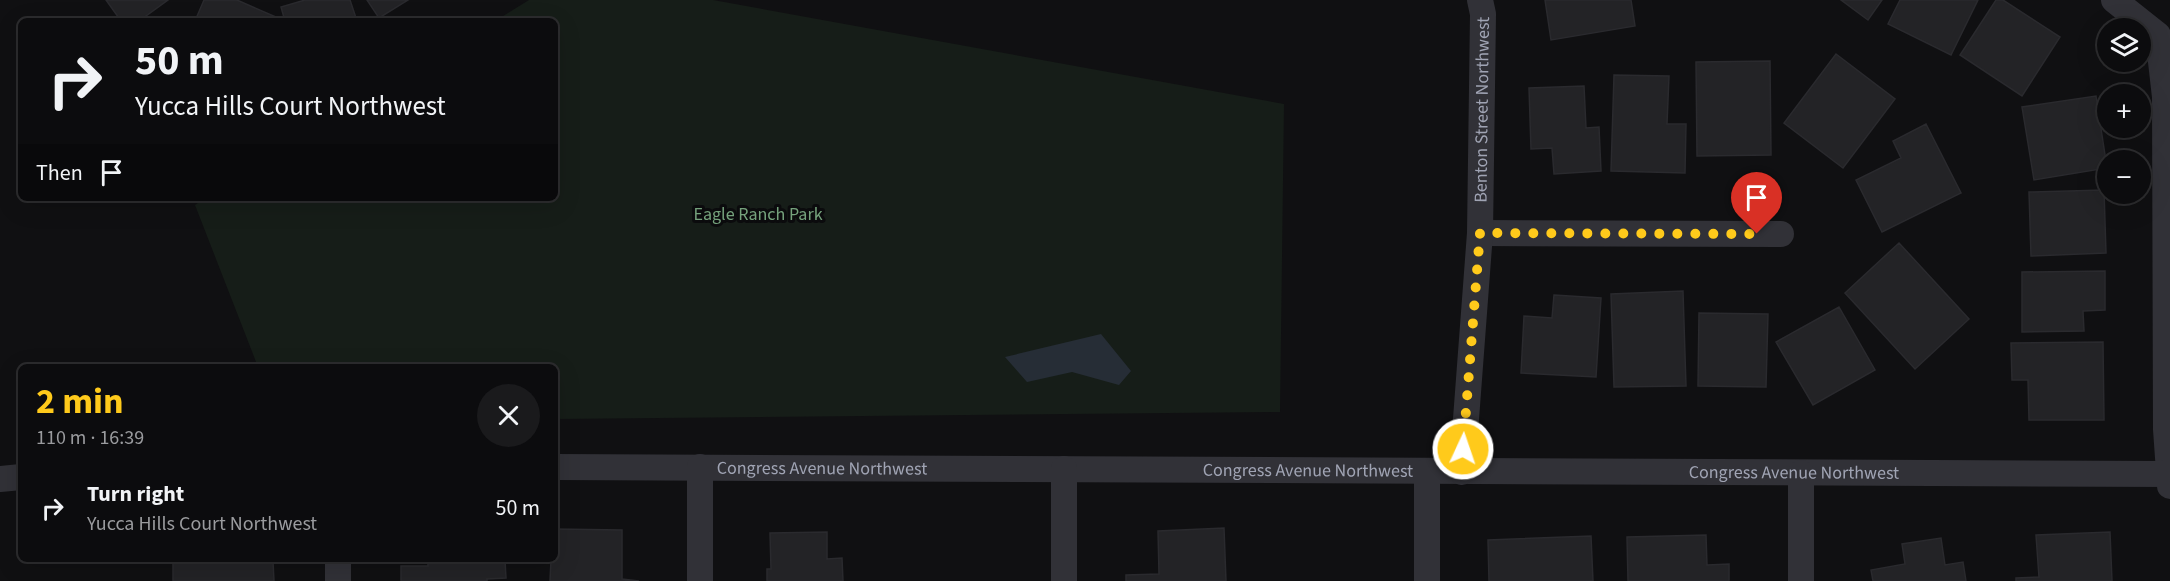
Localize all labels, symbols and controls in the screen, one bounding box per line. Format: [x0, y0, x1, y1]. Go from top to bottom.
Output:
street label: Benton Street Northwest [1468, 17, 1495, 203]
map controls [2097, 18, 2151, 204]
button: layers [2097, 18, 2151, 72]
text: 50 m [135, 31, 224, 91]
icon: right [36, 42, 114, 120]
button: + [2097, 84, 2151, 138]
text: Yucca Hills Court Northwest [135, 87, 446, 126]
button: − [2097, 150, 2151, 204]
icon: arrive [95, 156, 128, 189]
text: Then [36, 157, 83, 189]
pin [1731, 172, 1782, 234]
icon: arrive [1740, 181, 1773, 214]
park label: Eagle Ranch Park [693, 202, 823, 227]
text: 2 min [36, 376, 124, 427]
button: close [477, 384, 540, 447]
position arrow [1431, 417, 1495, 481]
text: 110 m · 16:39 [36, 424, 144, 452]
street label: Congress Avenue Northwest [717, 455, 927, 481]
street label: Congress Avenue Northwest [1203, 457, 1413, 483]
street label: Congress Avenue Northwest [1689, 459, 1899, 485]
text: Turn right [87, 478, 184, 510]
icon: right [36, 492, 69, 525]
text: 50 m [495, 492, 540, 524]
text: Yucca Hills Court Northwest [87, 510, 317, 538]

